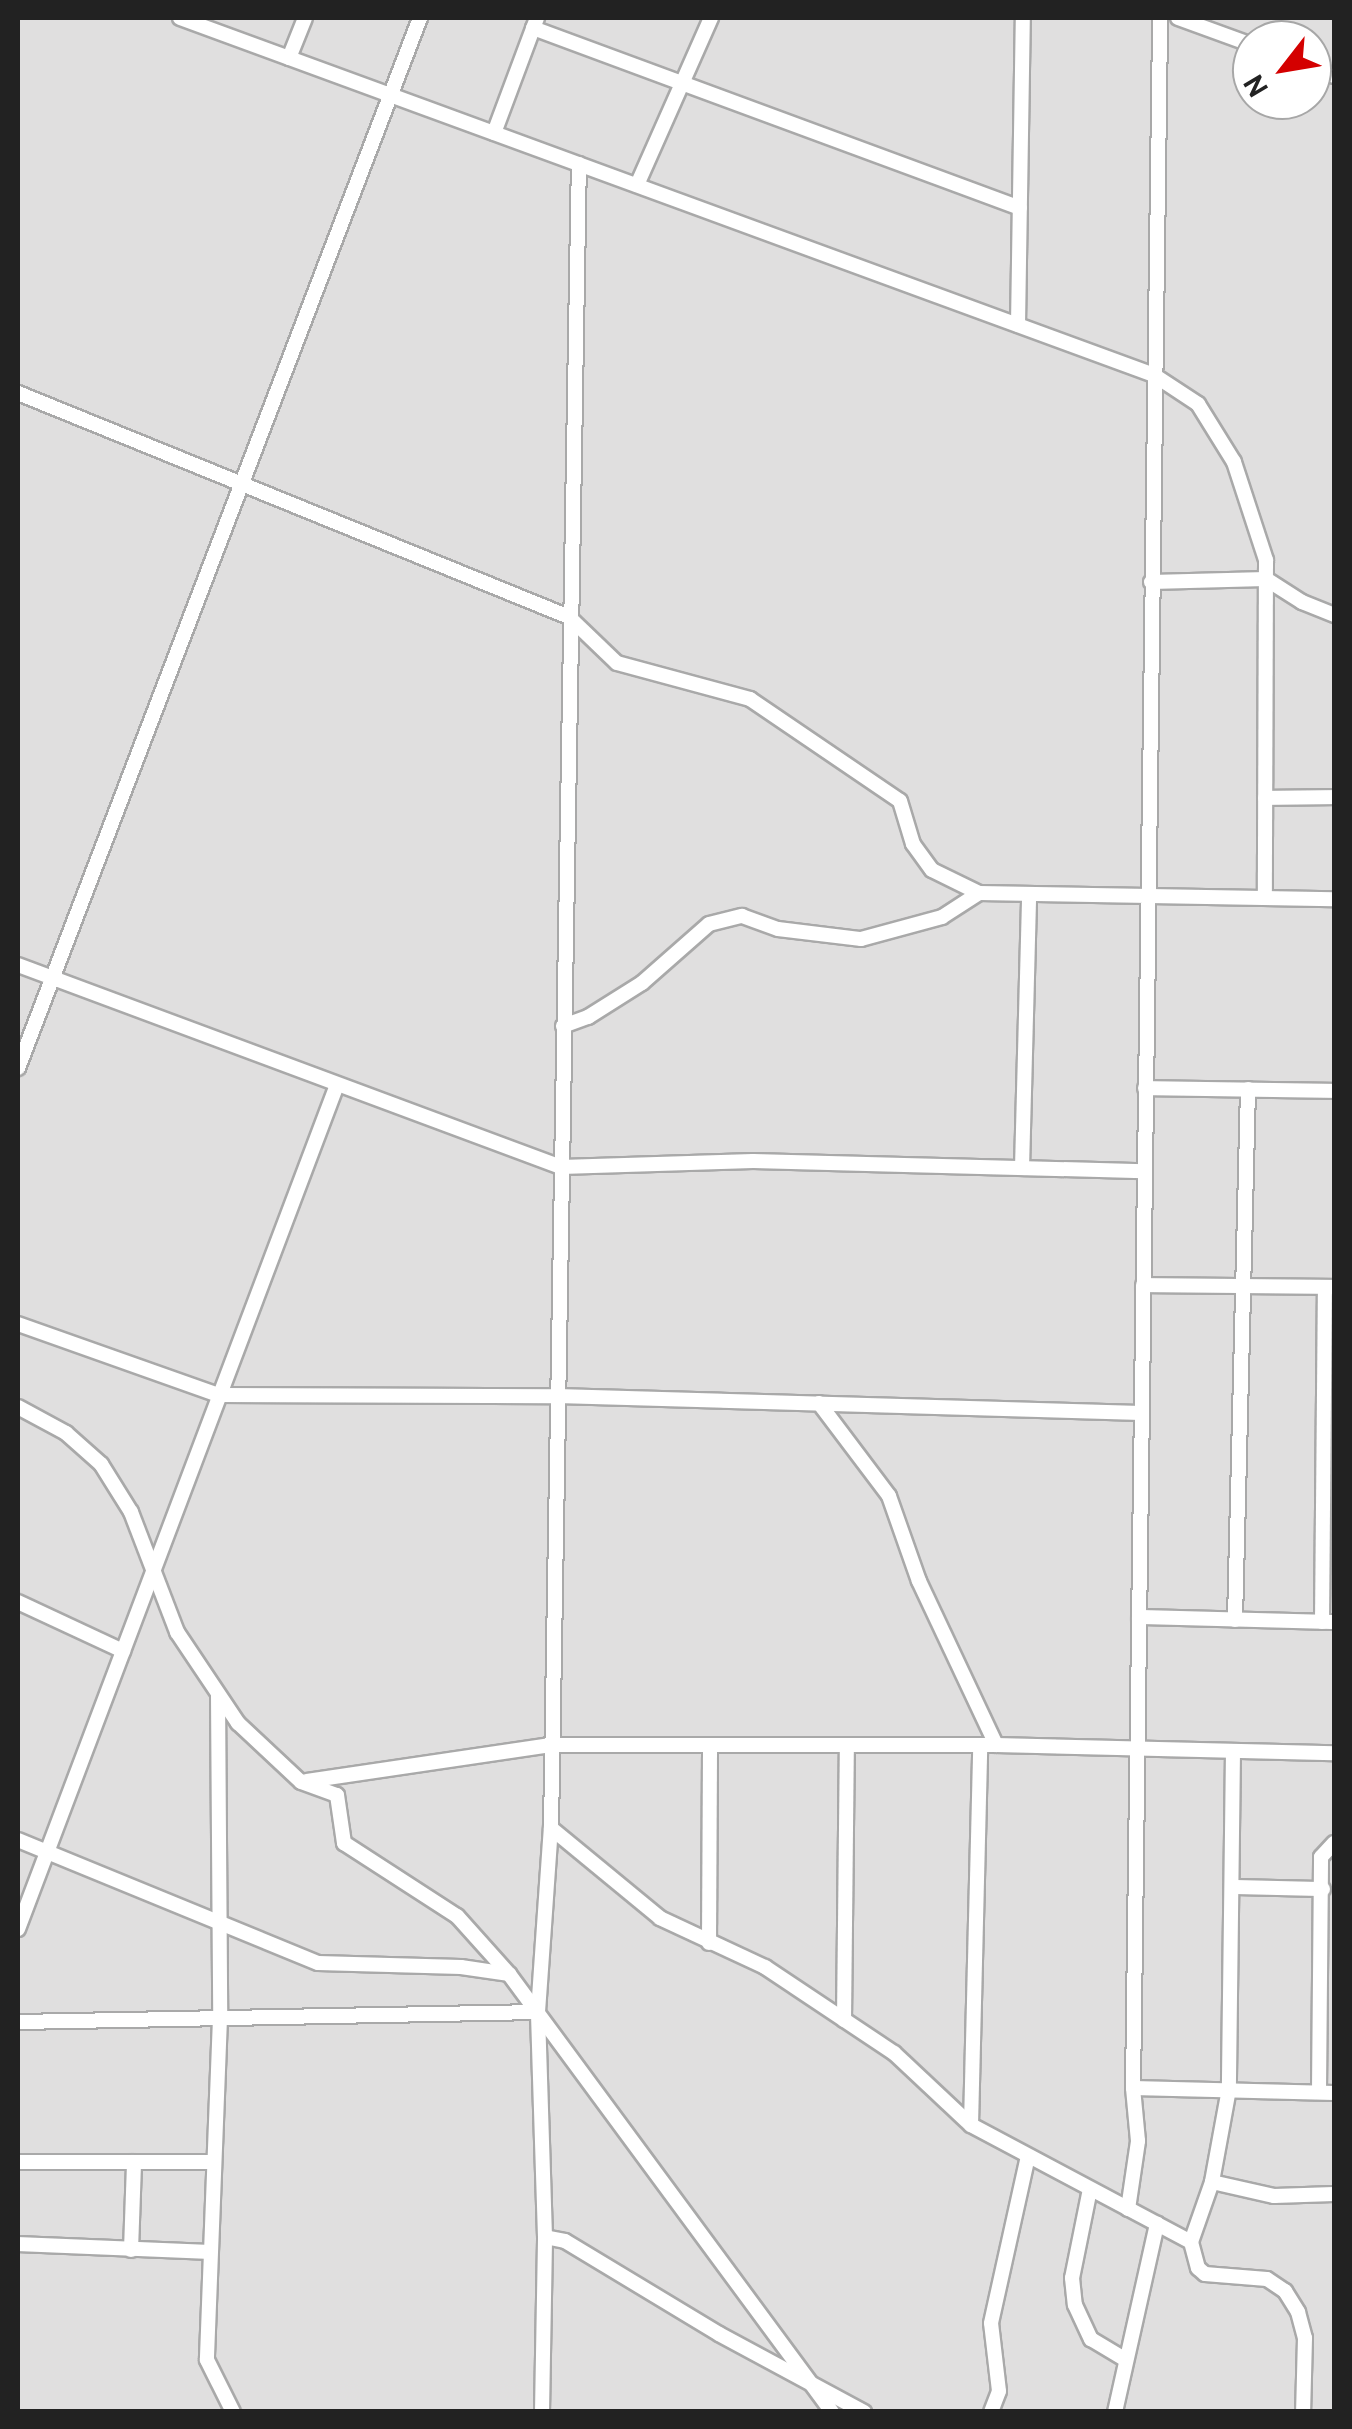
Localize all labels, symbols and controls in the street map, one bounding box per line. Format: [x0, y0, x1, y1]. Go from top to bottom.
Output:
north arrow [1232, 20, 1332, 120]
text: N [1237, 67, 1279, 102]

